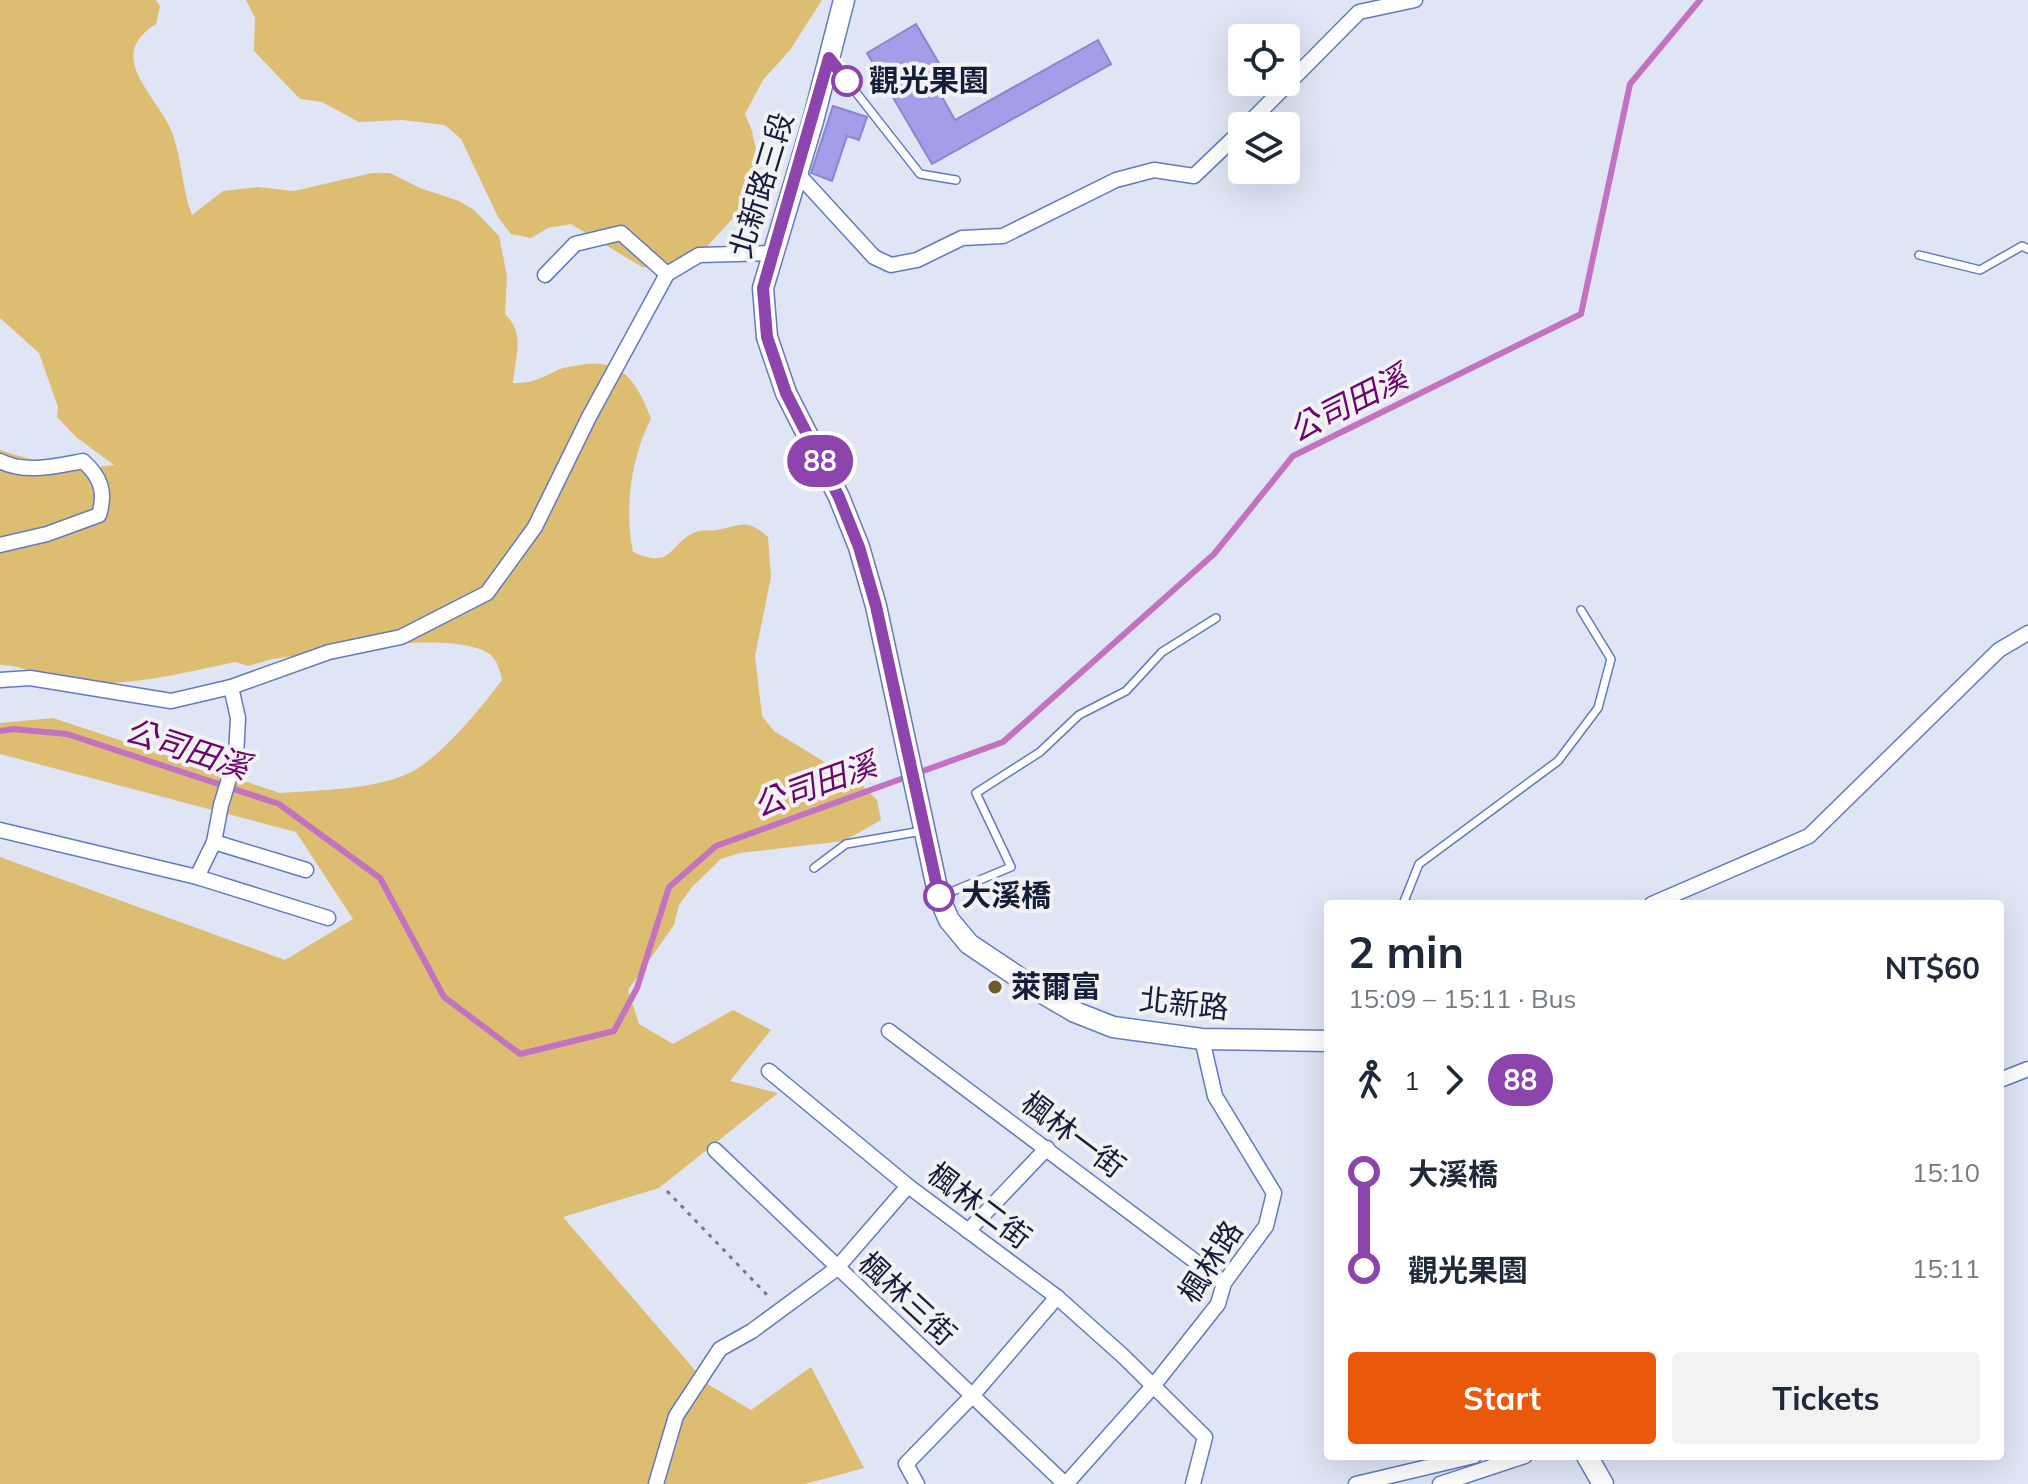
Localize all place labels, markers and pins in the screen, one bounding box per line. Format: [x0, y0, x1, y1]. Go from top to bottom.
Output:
place label: 觀光果園 [869, 61, 989, 99]
marker: 觀光果園 [832, 66, 862, 96]
place label: 大溪橋 [961, 876, 1051, 914]
marker: 大溪橋 [924, 881, 954, 911]
place label: 萊爾富 [1011, 967, 1101, 1005]
marker: 萊爾富 [986, 978, 1004, 996]

